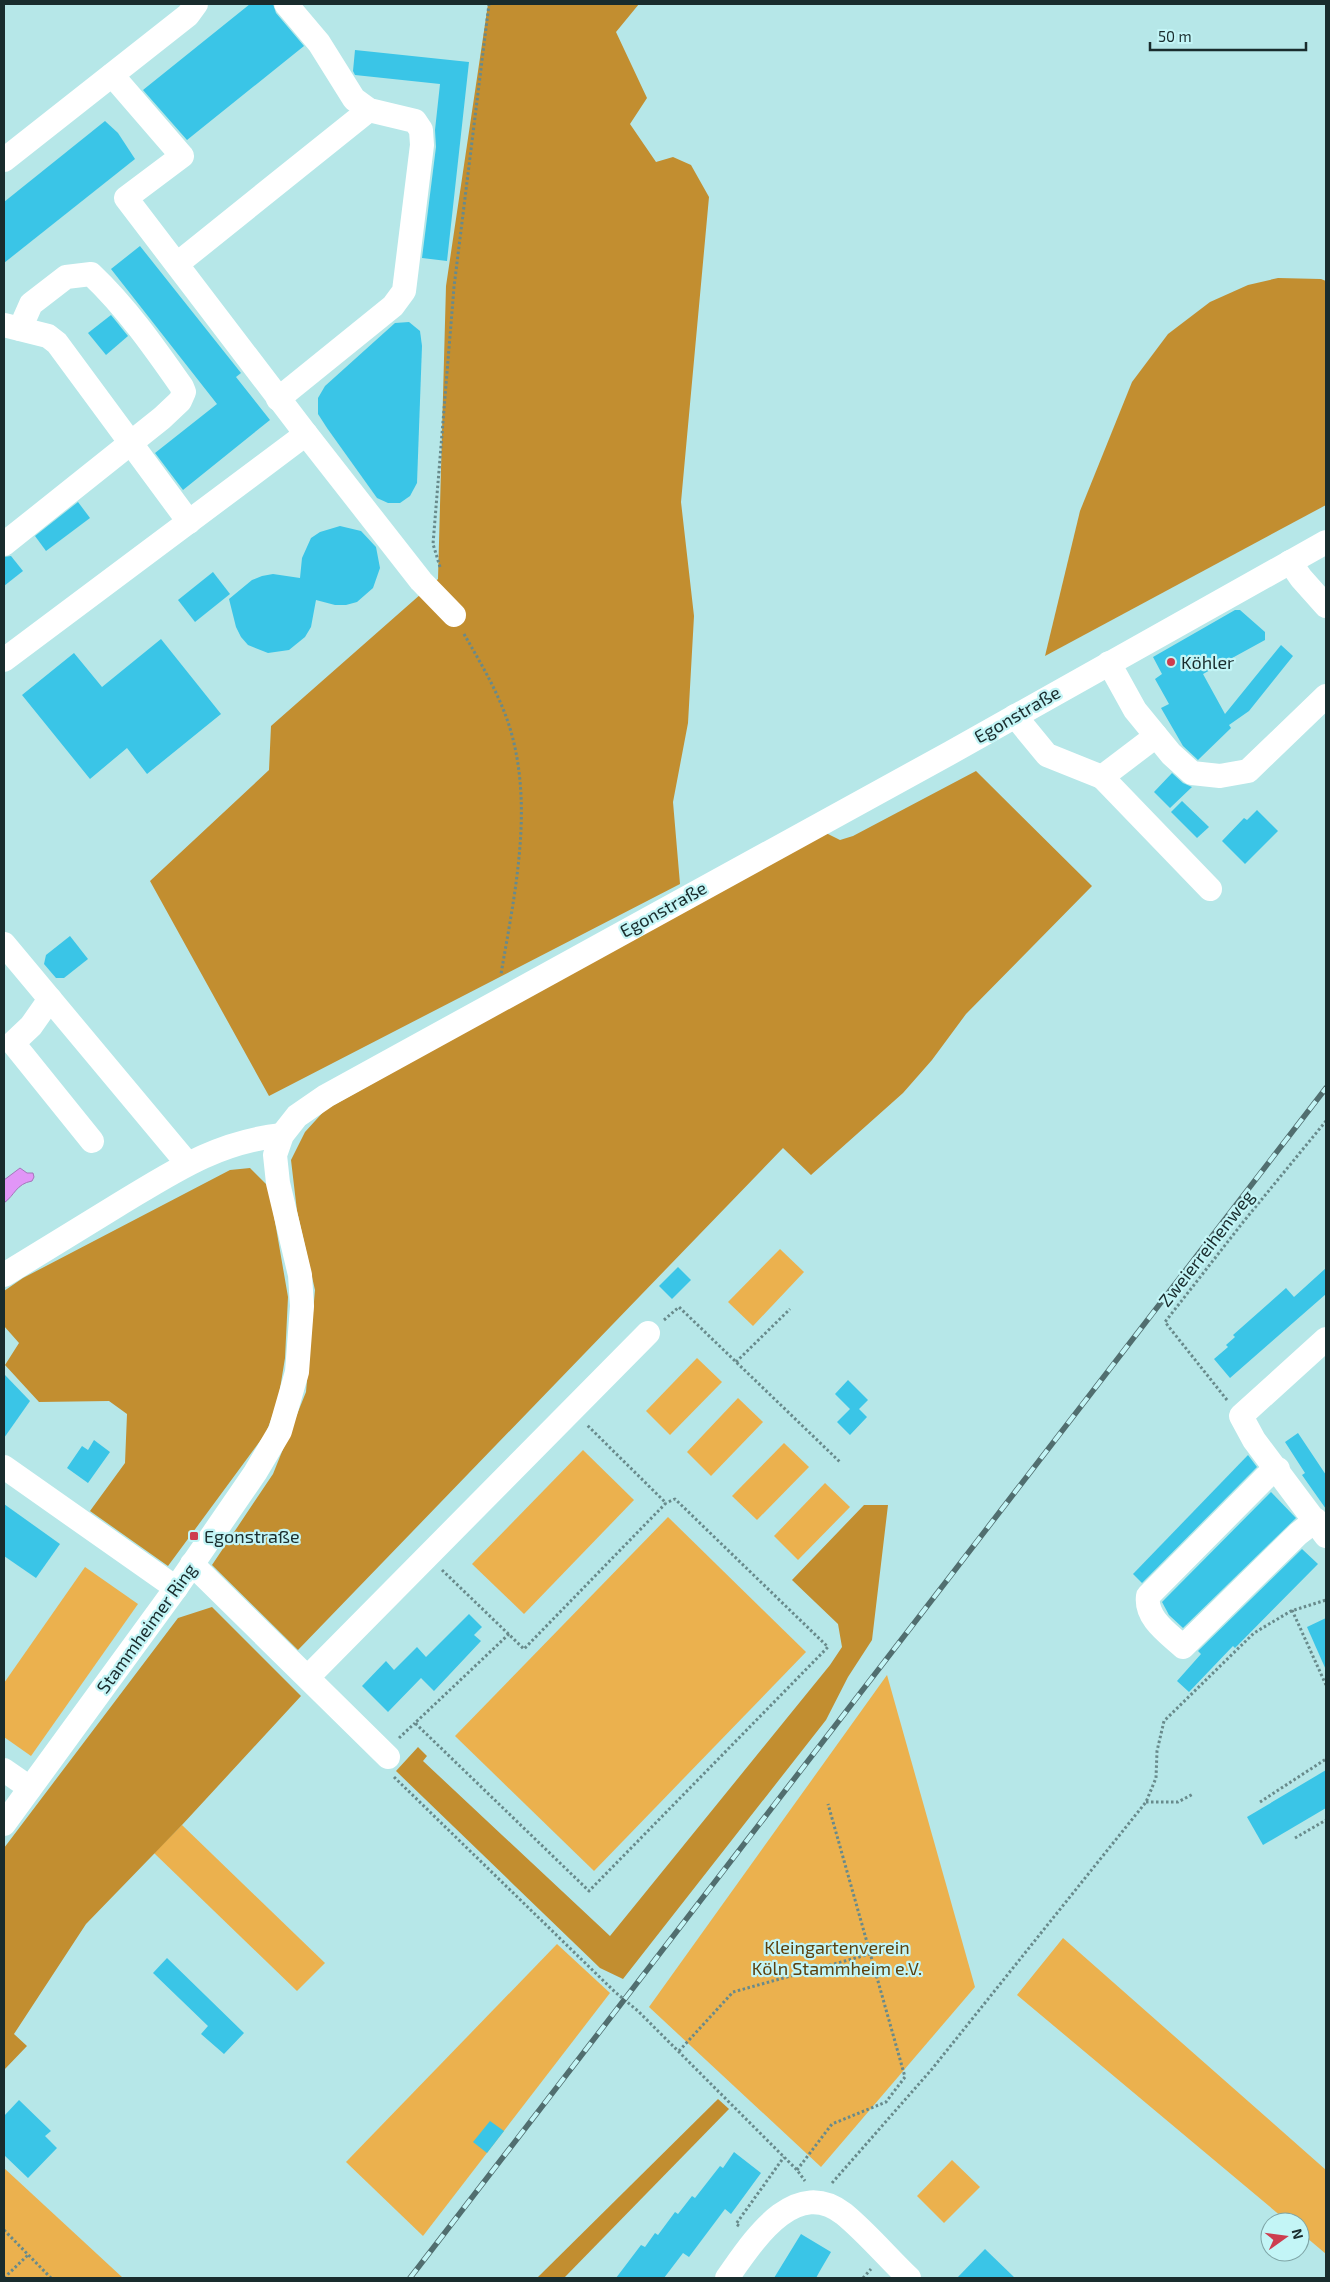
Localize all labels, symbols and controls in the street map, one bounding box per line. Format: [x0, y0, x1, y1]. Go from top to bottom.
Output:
scale bar [1150, 20, 1306, 52]
text: 50 m [1158, 27, 1192, 45]
place label: Köhler [1181, 651, 1234, 673]
marker: Köhler [1165, 656, 1177, 668]
street label: Egonstraße [970, 681, 1064, 747]
street label: Egonstraße [616, 876, 710, 942]
street label: Zweierreihenweg [1154, 1185, 1258, 1311]
place label: Egonstraße [204, 1525, 300, 1547]
marker: Egonstraße [188, 1530, 200, 1542]
street label: Stammheimer Ring [91, 1559, 201, 1697]
park label: Kleingartenverein Köln Stammheim e.V. [752, 1936, 922, 1979]
north arrow [1260, 2212, 1310, 2262]
text: N [1289, 2227, 1308, 2241]

